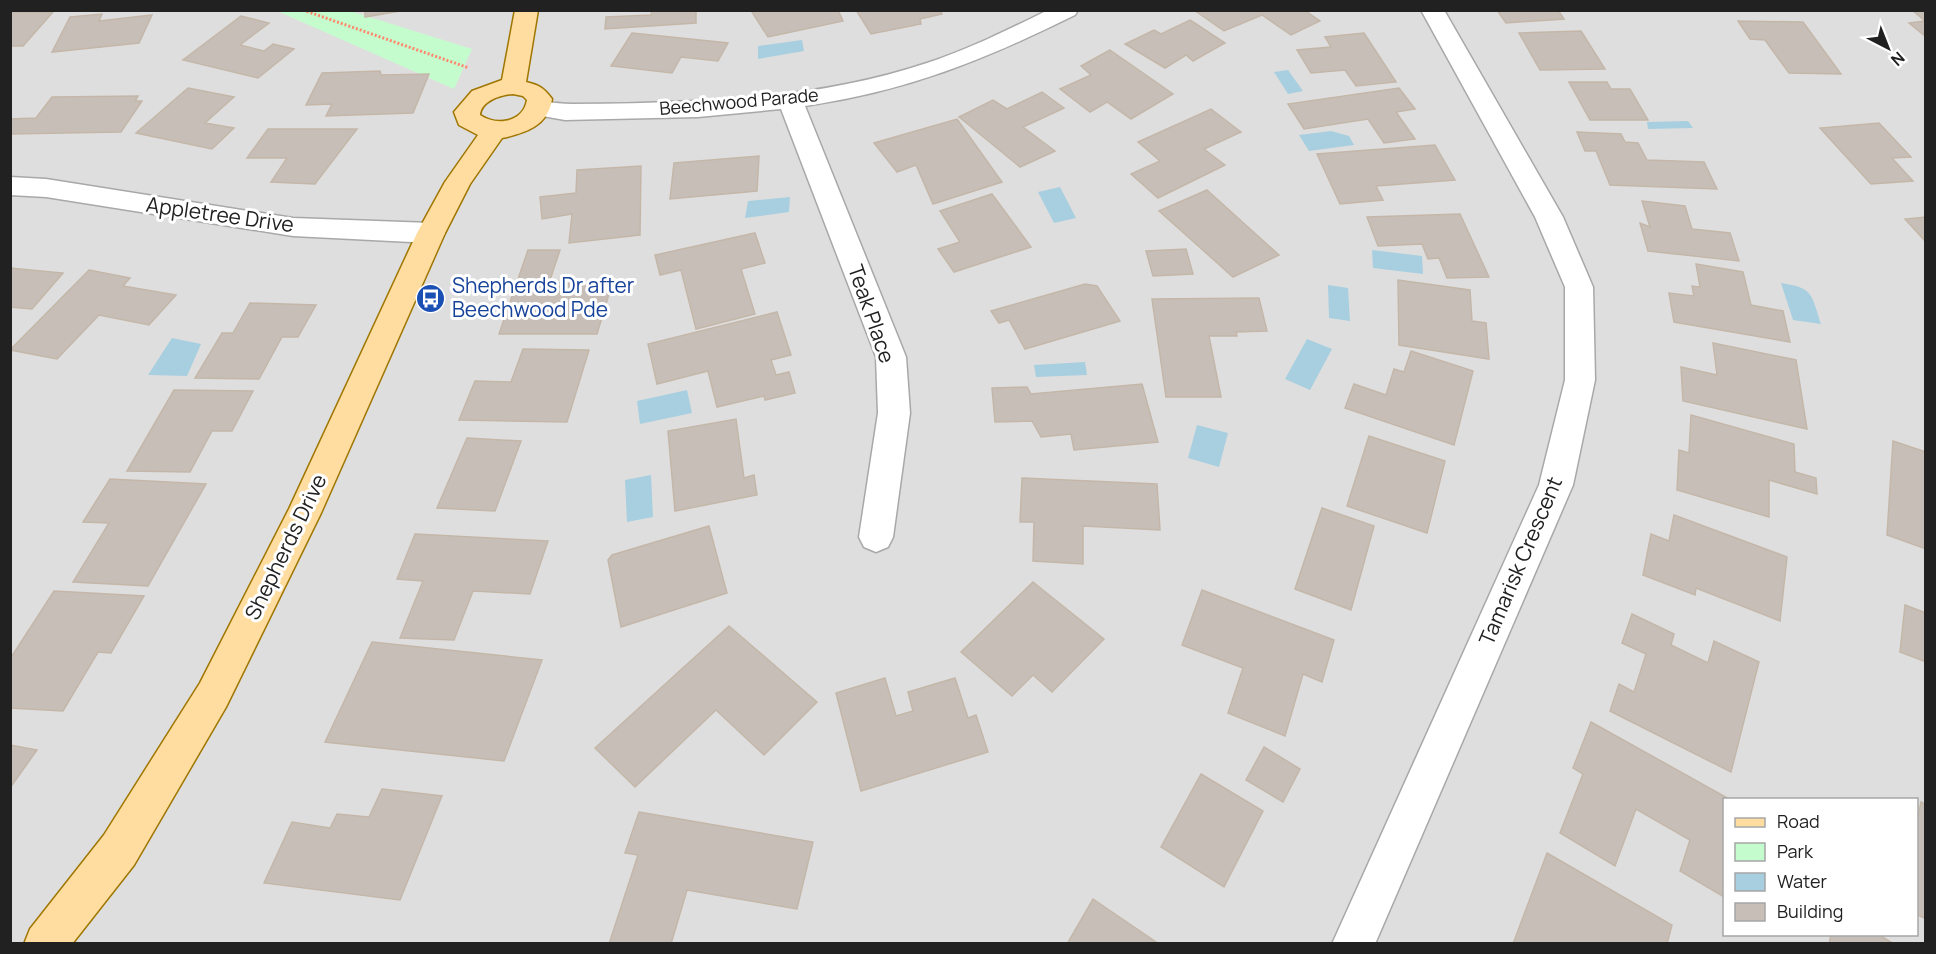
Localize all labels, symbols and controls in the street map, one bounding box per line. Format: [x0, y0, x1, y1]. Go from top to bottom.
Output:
north arrow [1858, 18, 1918, 78]
text: N [1886, 47, 1910, 71]
street label: Beechwood Parade [658, 82, 819, 120]
street label: Appletree Drive [144, 190, 296, 238]
street label: Teak Place [842, 261, 902, 366]
place label: Shepherds Dr after Beechwood Pde [452, 271, 635, 323]
bus stop icon: Shepherds Dr after Beechwood Pde [415, 282, 447, 314]
street label: Shepherds Drive [238, 469, 332, 624]
street label: Tamarisk Crescent [1472, 472, 1568, 649]
legend [1723, 798, 1918, 936]
text: Road [1777, 809, 1820, 833]
text: Park [1777, 839, 1814, 863]
text: Water [1777, 869, 1827, 893]
text: Building [1777, 899, 1843, 923]

